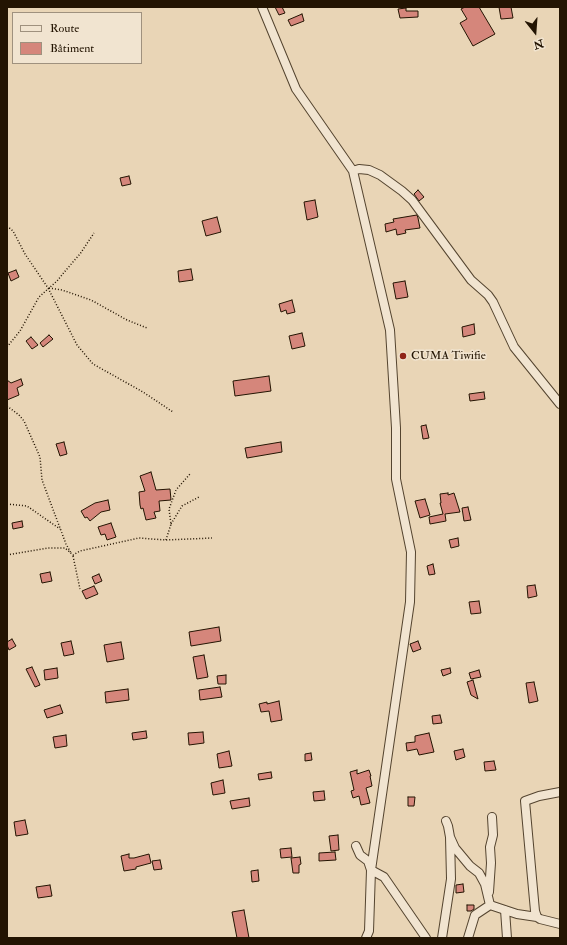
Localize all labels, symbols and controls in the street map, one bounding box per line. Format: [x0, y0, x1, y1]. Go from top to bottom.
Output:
legend [12, 12, 142, 64]
north arrow [515, 12, 555, 52]
text: Route [50, 21, 79, 36]
text: N [532, 36, 545, 52]
text: Bâtiment [50, 41, 94, 56]
place label: CUMA Tiwifie [411, 349, 486, 363]
marker: CUMA Tiwifie [398, 351, 408, 361]

